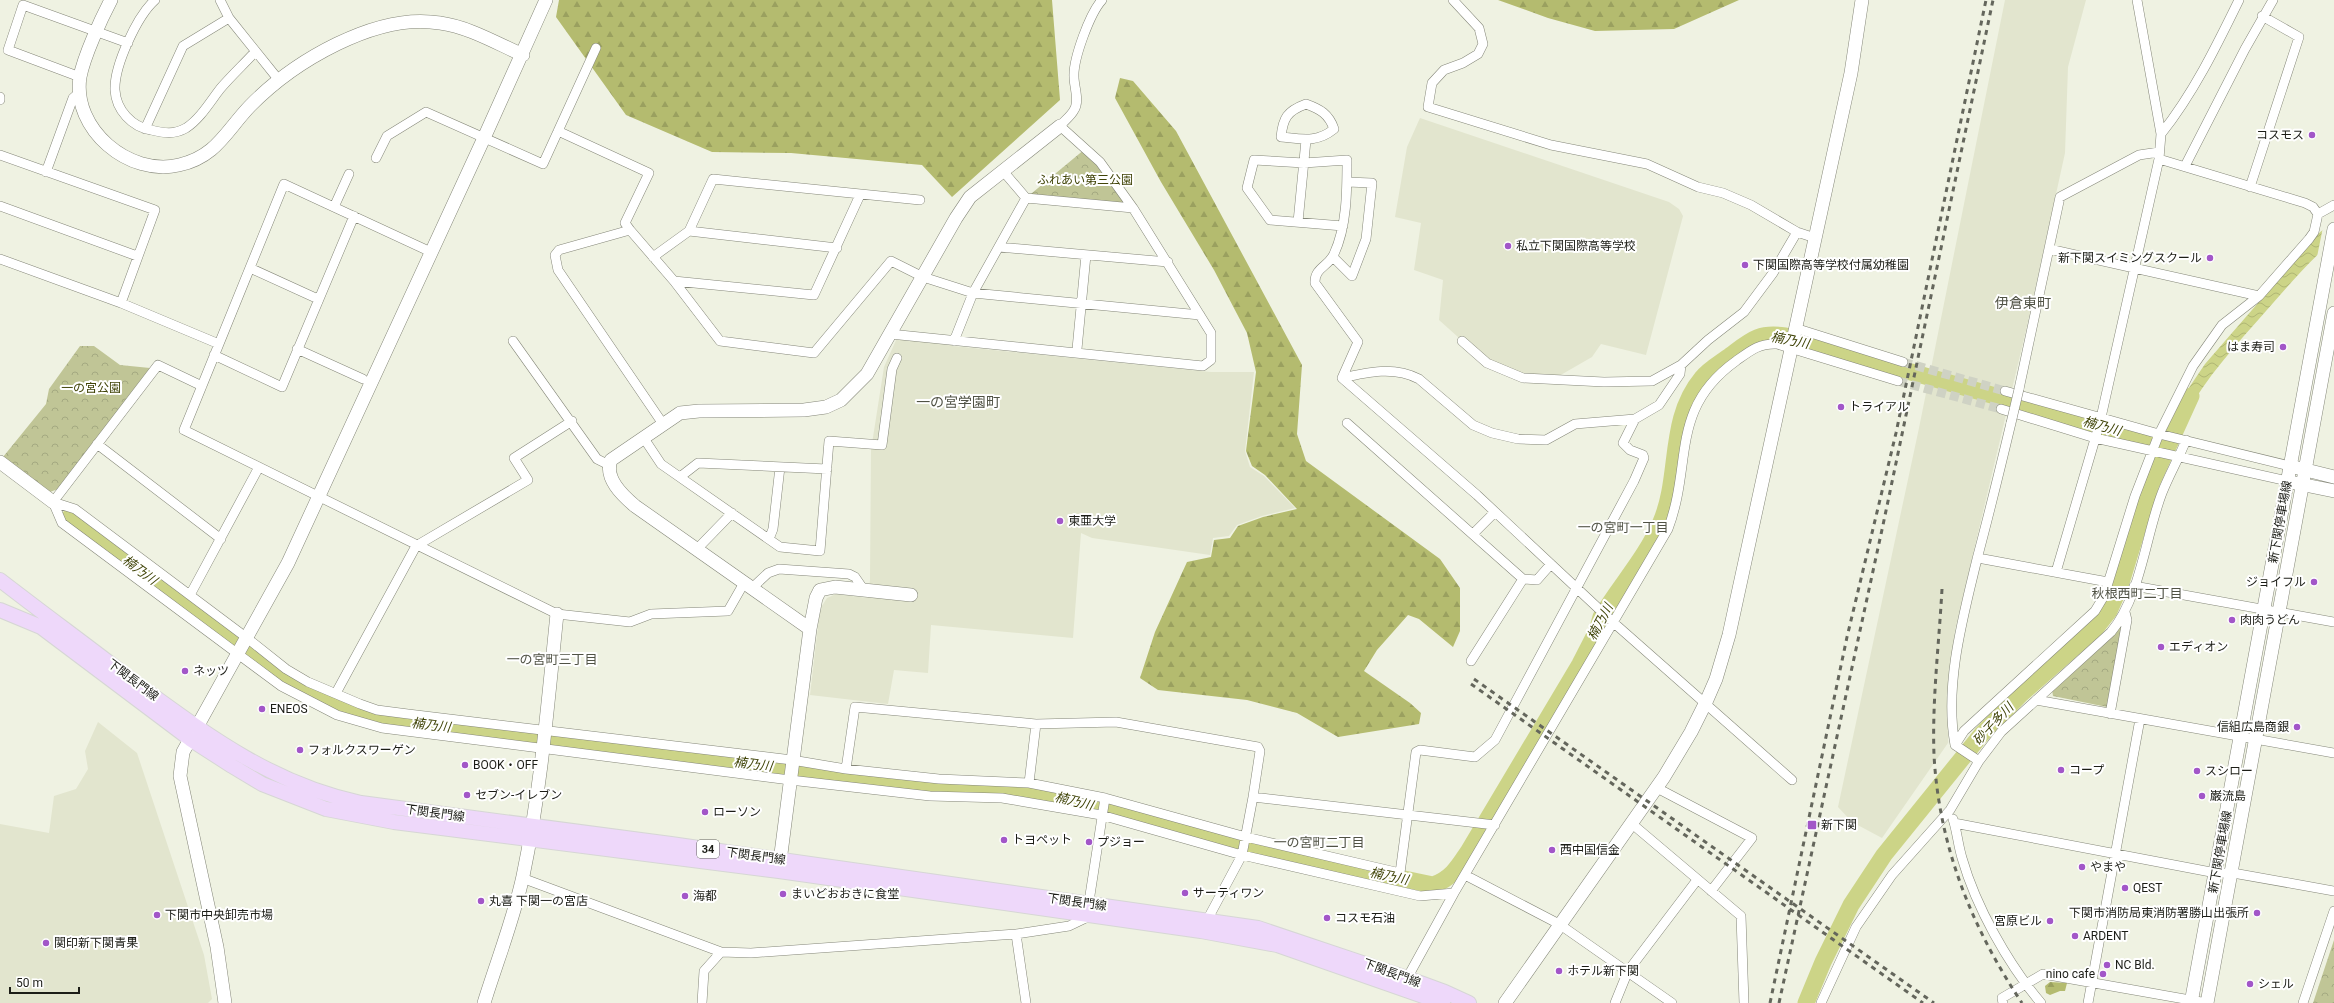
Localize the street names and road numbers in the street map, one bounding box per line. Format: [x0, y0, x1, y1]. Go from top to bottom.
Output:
street label: 新下関停車場線 [2266, 479, 2294, 565]
street label: 下関長門線 [105, 656, 161, 704]
street label: 下関長門線 [404, 802, 466, 824]
street label: 新下関停車場線 [2206, 809, 2234, 895]
road number: 34 [697, 840, 719, 858]
street label: 下関長門線 [725, 845, 787, 867]
street label: 下関長門線 [1046, 891, 1108, 913]
street label: 下関長門線 [1361, 956, 1423, 990]

